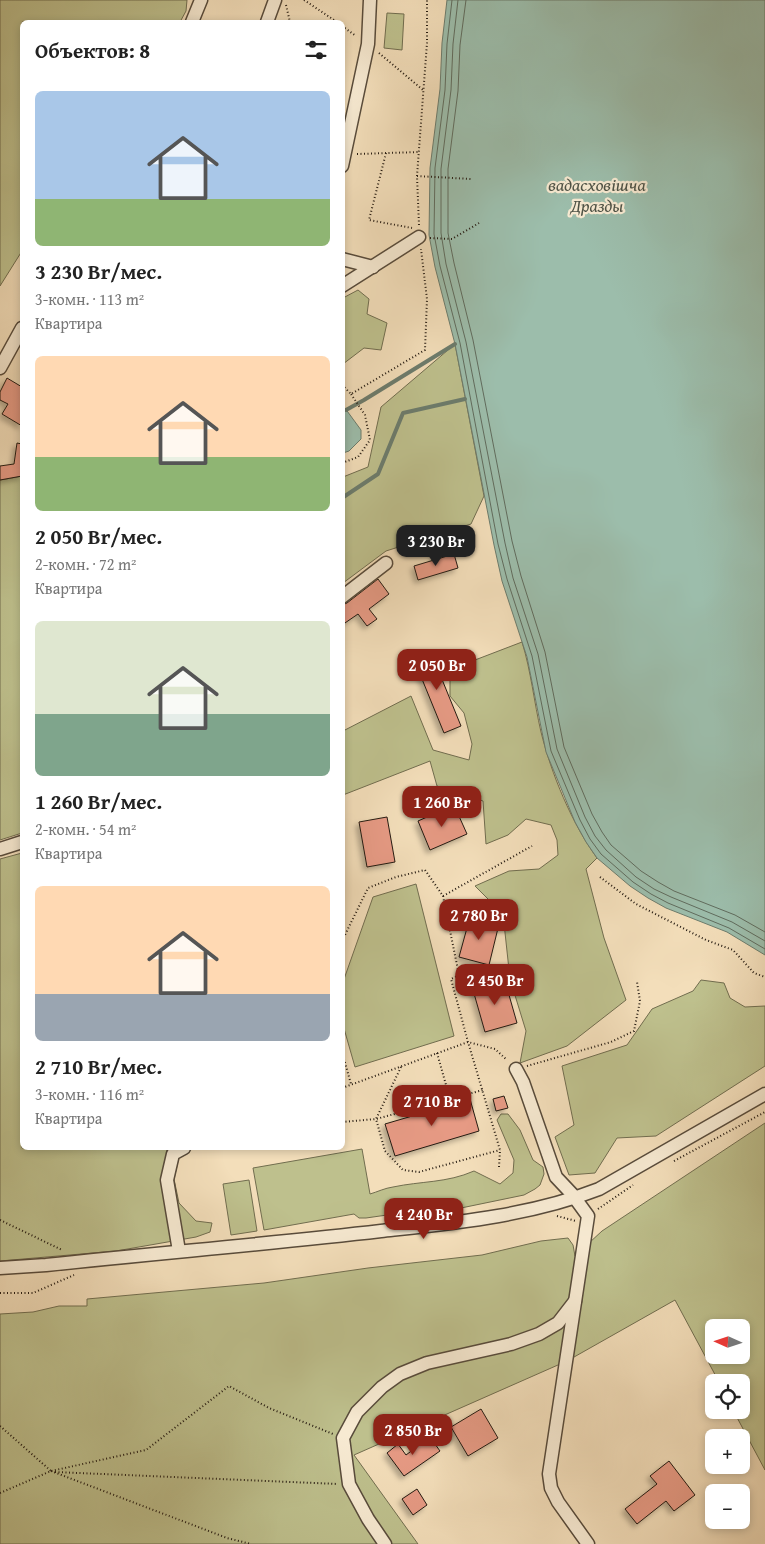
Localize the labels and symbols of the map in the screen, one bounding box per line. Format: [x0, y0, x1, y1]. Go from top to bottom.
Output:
water label: вадасховішча Дразды [548, 171, 646, 219]
pin: 3 230 Br [384, 524, 488, 567]
pin: 2 050 Br [385, 648, 489, 691]
pin: 1 260 Br [390, 786, 494, 828]
pin: 2 780 Br [427, 898, 531, 941]
pin: 2 450 Br [443, 964, 547, 1006]
pin: 2 710 Br [380, 1084, 484, 1127]
pin: 4 240 Br [372, 1198, 476, 1240]
north arrow [705, 1319, 750, 1364]
pin: 2 850 Br [361, 1414, 465, 1456]

